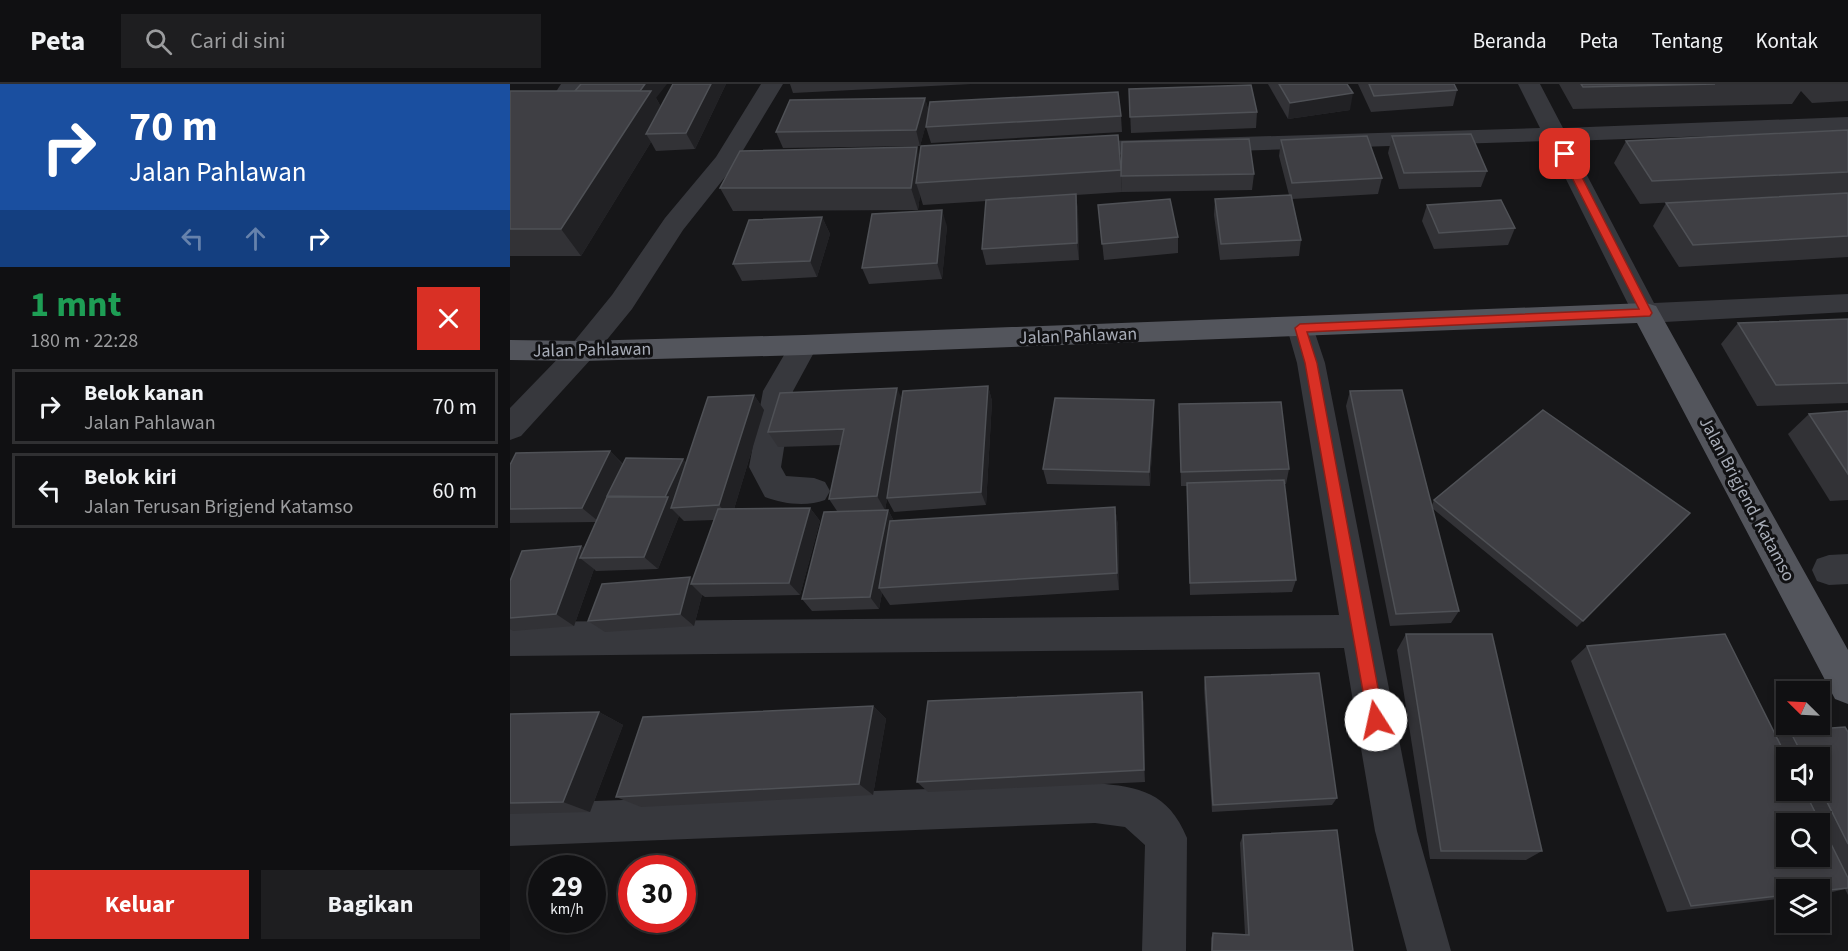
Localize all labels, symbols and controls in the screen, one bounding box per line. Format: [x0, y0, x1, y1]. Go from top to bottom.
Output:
search box [121, 14, 541, 68]
text: Peta [30, 21, 85, 61]
icon: search [142, 25, 175, 58]
text: Cari di sini [190, 25, 285, 57]
text: Beranda [1473, 26, 1547, 56]
text: Peta [1580, 26, 1618, 56]
text: Tentang [1651, 26, 1722, 56]
text: Kontak [1755, 26, 1818, 56]
text: 70 m [129, 97, 218, 157]
icon: right [30, 108, 108, 186]
pin [1539, 128, 1590, 179]
icon: arrive [1548, 137, 1581, 170]
text: Jalan Pahlawan [129, 153, 307, 192]
icon: left [176, 222, 209, 255]
icon: ahead [239, 222, 272, 255]
icon: right [302, 222, 335, 255]
text: 1 mnt [30, 279, 121, 330]
button: close [417, 287, 480, 350]
street label: Jalan Pahlawan [1018, 321, 1138, 351]
text: 180 m · 22:28 [30, 327, 138, 355]
street label: Jalan Pahlawan [533, 336, 651, 364]
text: Belok kanan [84, 377, 204, 409]
icon: right [33, 390, 66, 423]
text: 70 m [432, 391, 477, 423]
text: Jalan Pahlawan [84, 409, 216, 437]
street label: Jalan Brigjend. Katamso [1693, 412, 1801, 586]
text: Belok kiri [84, 461, 177, 493]
icon: left [33, 474, 66, 507]
text: 60 m [432, 475, 477, 507]
text: Jalan Terusan Brigjend Katamso [84, 493, 353, 521]
north arrow [1776, 681, 1830, 735]
map controls [1776, 681, 1830, 933]
position arrow [1344, 688, 1408, 752]
button: sound [1776, 747, 1830, 801]
button: search [1776, 813, 1830, 867]
speed limit sign: 30 [618, 855, 696, 933]
text: 29 [551, 865, 583, 908]
button: Keluar [30, 870, 249, 939]
button: Bagikan [261, 870, 480, 939]
button: layers [1776, 879, 1830, 933]
text: km/h [550, 899, 584, 920]

